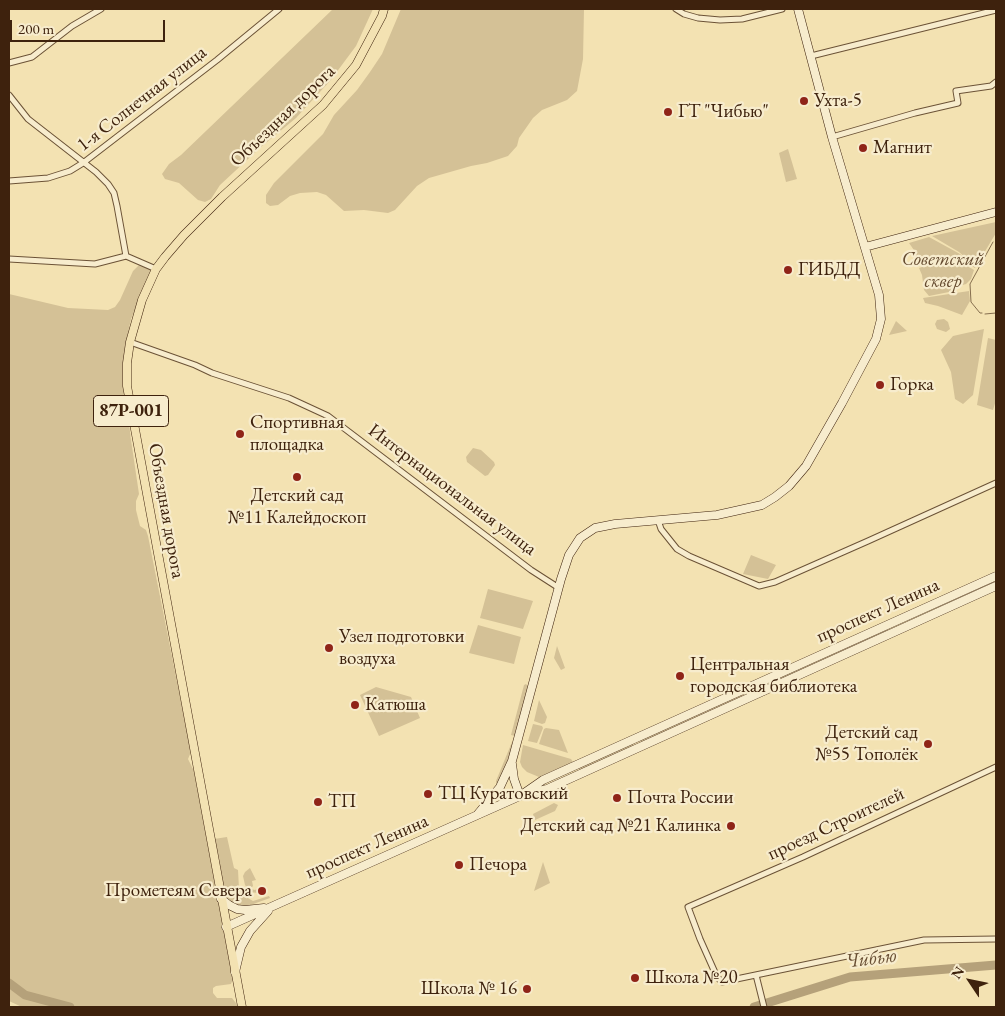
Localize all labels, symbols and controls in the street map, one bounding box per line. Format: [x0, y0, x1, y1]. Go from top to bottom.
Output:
scale bar [12, 10, 168, 42]
text: 200 m [18, 19, 54, 38]
street label: 1-я Солнечная улица [73, 41, 211, 157]
street label: Объездная дорога [226, 60, 340, 172]
place label: Ухта-5 [814, 90, 862, 112]
marker: Ухта-5 [798, 95, 810, 107]
place label: ГТ "Чибью" [678, 101, 769, 123]
marker: ГТ "Чибью" [662, 106, 674, 118]
place label: Магнит [873, 137, 932, 159]
marker: Магнит [857, 142, 869, 154]
park label: Советский сквер [902, 249, 984, 293]
place label: ГИБДД [798, 259, 861, 281]
marker: ГИБДД [782, 264, 794, 276]
place label: Горка [890, 374, 934, 396]
marker: Горка [874, 379, 886, 391]
road number: 87Р-001 [94, 396, 168, 426]
place label: Спортивная площадка [250, 412, 344, 456]
street label: Интернациональная улица [363, 419, 541, 561]
marker: Спортивная площадка [234, 428, 246, 440]
street label: Объездная дорога [143, 442, 189, 580]
marker: Детский сад №11 Калейдоскоп [291, 471, 303, 483]
place label: Детский сад №11 Калейдоскоп [228, 485, 366, 529]
street label: проспект Ленина [813, 574, 943, 648]
place label: Узел подготовки воздуха [339, 626, 464, 670]
marker: Узел подготовки воздуха [323, 642, 335, 654]
place label: Центральная городская библиотека [690, 654, 857, 698]
marker: Центральная городская библиотека [674, 670, 686, 682]
place label: Катюша [365, 694, 426, 716]
marker: Катюша [349, 699, 361, 711]
place label: Детский сад №55 Тополёк [815, 722, 918, 766]
marker: Детский сад №55 Тополёк [922, 738, 934, 750]
street label: проезд Строителей [764, 782, 908, 866]
place label: ТЦ Куратовский [438, 783, 568, 805]
place label: Почта России [627, 787, 734, 809]
marker: ТЦ Куратовский [422, 788, 434, 800]
place label: ТП [328, 791, 356, 813]
marker: Почта России [611, 792, 623, 804]
marker: ТП [312, 796, 324, 808]
street label: проспект Ленина [302, 810, 432, 884]
place label: Детский сад №21 Калинка [520, 815, 721, 837]
marker: Детский сад №21 Калинка [725, 820, 737, 832]
place label: Печора [469, 854, 527, 876]
marker: Печора [453, 859, 465, 871]
place label: Прометеям Севера [105, 880, 252, 902]
marker: Прометеям Севера [256, 885, 268, 897]
water label: Чибью [844, 944, 898, 974]
north arrow [945, 956, 995, 1006]
text: N [947, 963, 968, 982]
place label: Школа №20 [645, 967, 738, 989]
marker: Школа №20 [629, 972, 641, 984]
place label: Школа № 16 [421, 978, 517, 1000]
marker: Школа № 16 [521, 983, 533, 995]

